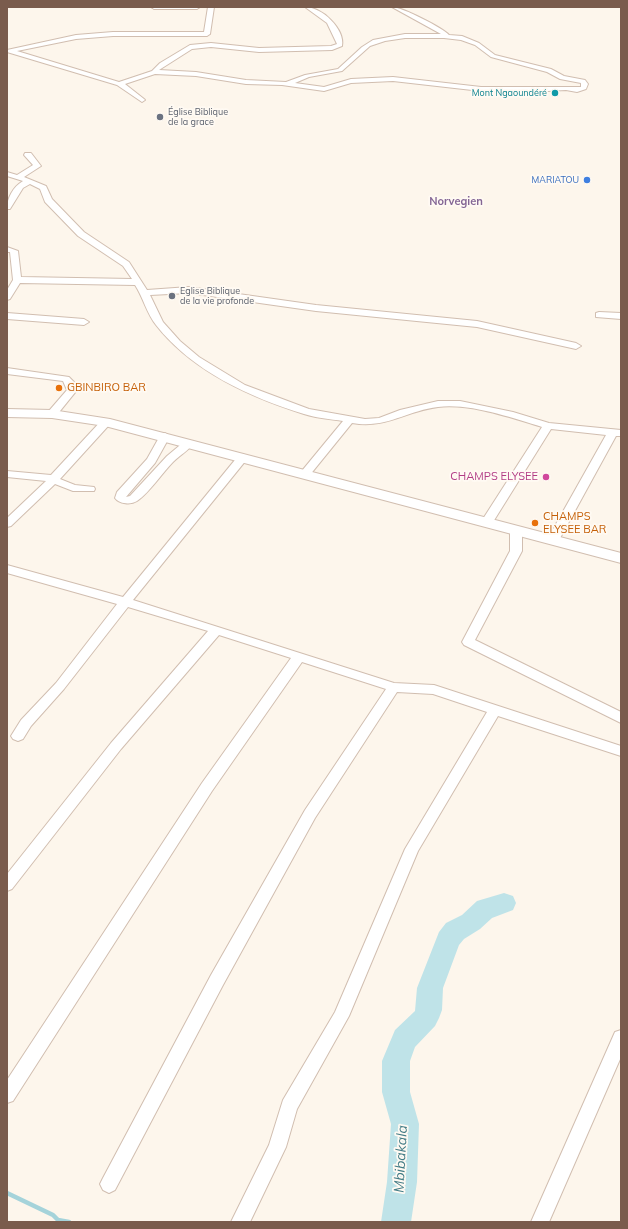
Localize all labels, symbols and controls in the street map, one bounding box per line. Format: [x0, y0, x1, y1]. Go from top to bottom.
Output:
place label: Mont Ngaoundéré [472, 88, 547, 98]
marker: Mont Ngaoundéré [550, 88, 560, 98]
place label: Église Biblique de la grace [168, 107, 228, 128]
marker: Église Biblique de la grace [155, 112, 165, 122]
place label: MARIATOU [532, 175, 579, 185]
marker: MARIATOU [582, 175, 592, 185]
district label: Norvegien [429, 195, 483, 209]
place label: Eglise Biblique de la vie profonde [180, 286, 254, 307]
marker: Eglise Biblique de la vie profonde [167, 291, 177, 301]
place label: GBINBIRO BAR [67, 381, 146, 395]
marker: GBINBIRO BAR [54, 383, 64, 393]
place label: CHAMPS ELYSEE [450, 470, 538, 484]
marker: CHAMPS ELYSEE [541, 472, 551, 482]
place label: CHAMPS ELYSEE BAR [543, 510, 606, 536]
marker: CHAMPS ELYSEE BAR [530, 518, 540, 528]
water label: Mbibakala [391, 1125, 411, 1193]

